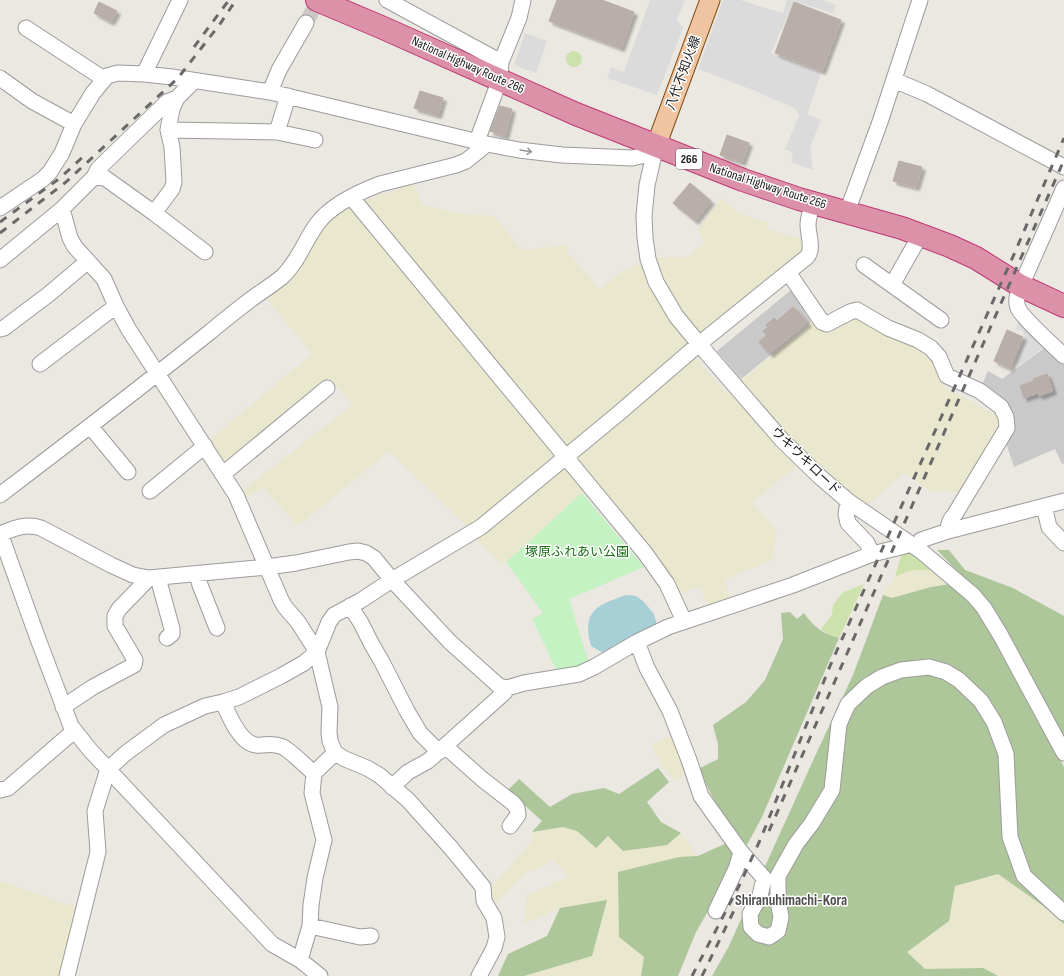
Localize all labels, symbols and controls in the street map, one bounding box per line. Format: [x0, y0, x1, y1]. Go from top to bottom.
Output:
street label: National Highway Route 266 [409, 33, 527, 97]
street label: 八代不知火線 [662, 34, 704, 112]
one-way arrow [519, 147, 532, 155]
road number: 266 [676, 149, 702, 169]
street label: National Highway Route 266 [708, 160, 829, 213]
street label: ウキウキロード [768, 424, 844, 498]
park label: 塚原ふれあい公園 [525, 544, 629, 560]
district label: Shiranuhimachi-Kora [735, 891, 847, 910]

